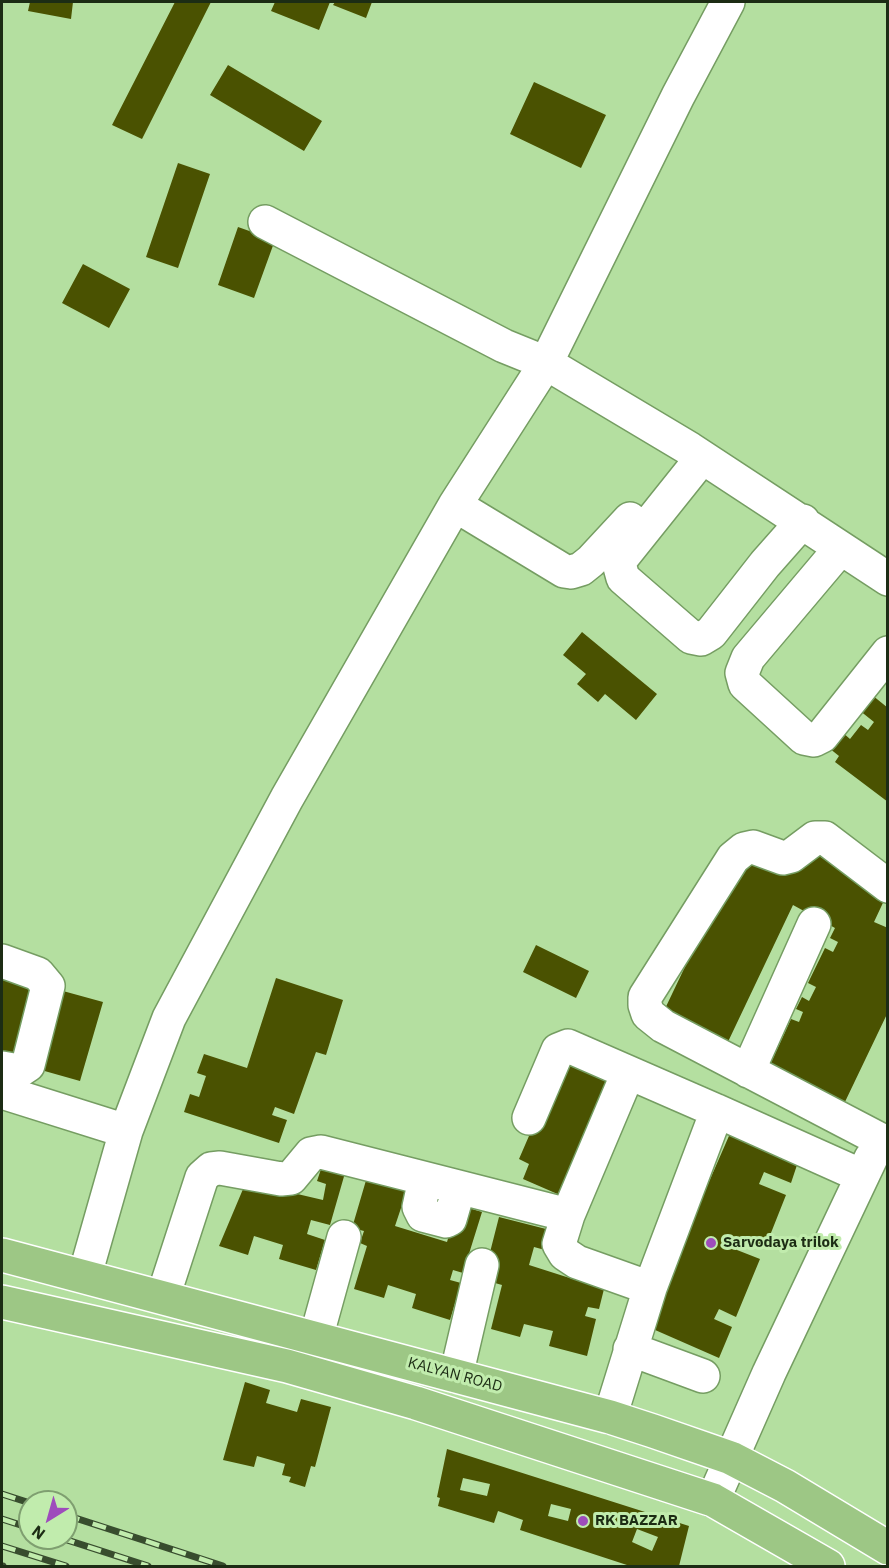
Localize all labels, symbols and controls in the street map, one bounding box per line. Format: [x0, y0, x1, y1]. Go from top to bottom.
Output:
place label: Sarvodaya trilok [723, 1234, 839, 1252]
marker: Sarvodaya trilok [704, 1236, 718, 1250]
street label: KALYAN ROAD [406, 1354, 504, 1396]
north arrow [18, 1490, 78, 1550]
place label: RK BAZZAR [595, 1512, 678, 1530]
marker: RK BAZZAR [576, 1514, 590, 1528]
text: N [28, 1521, 49, 1544]

